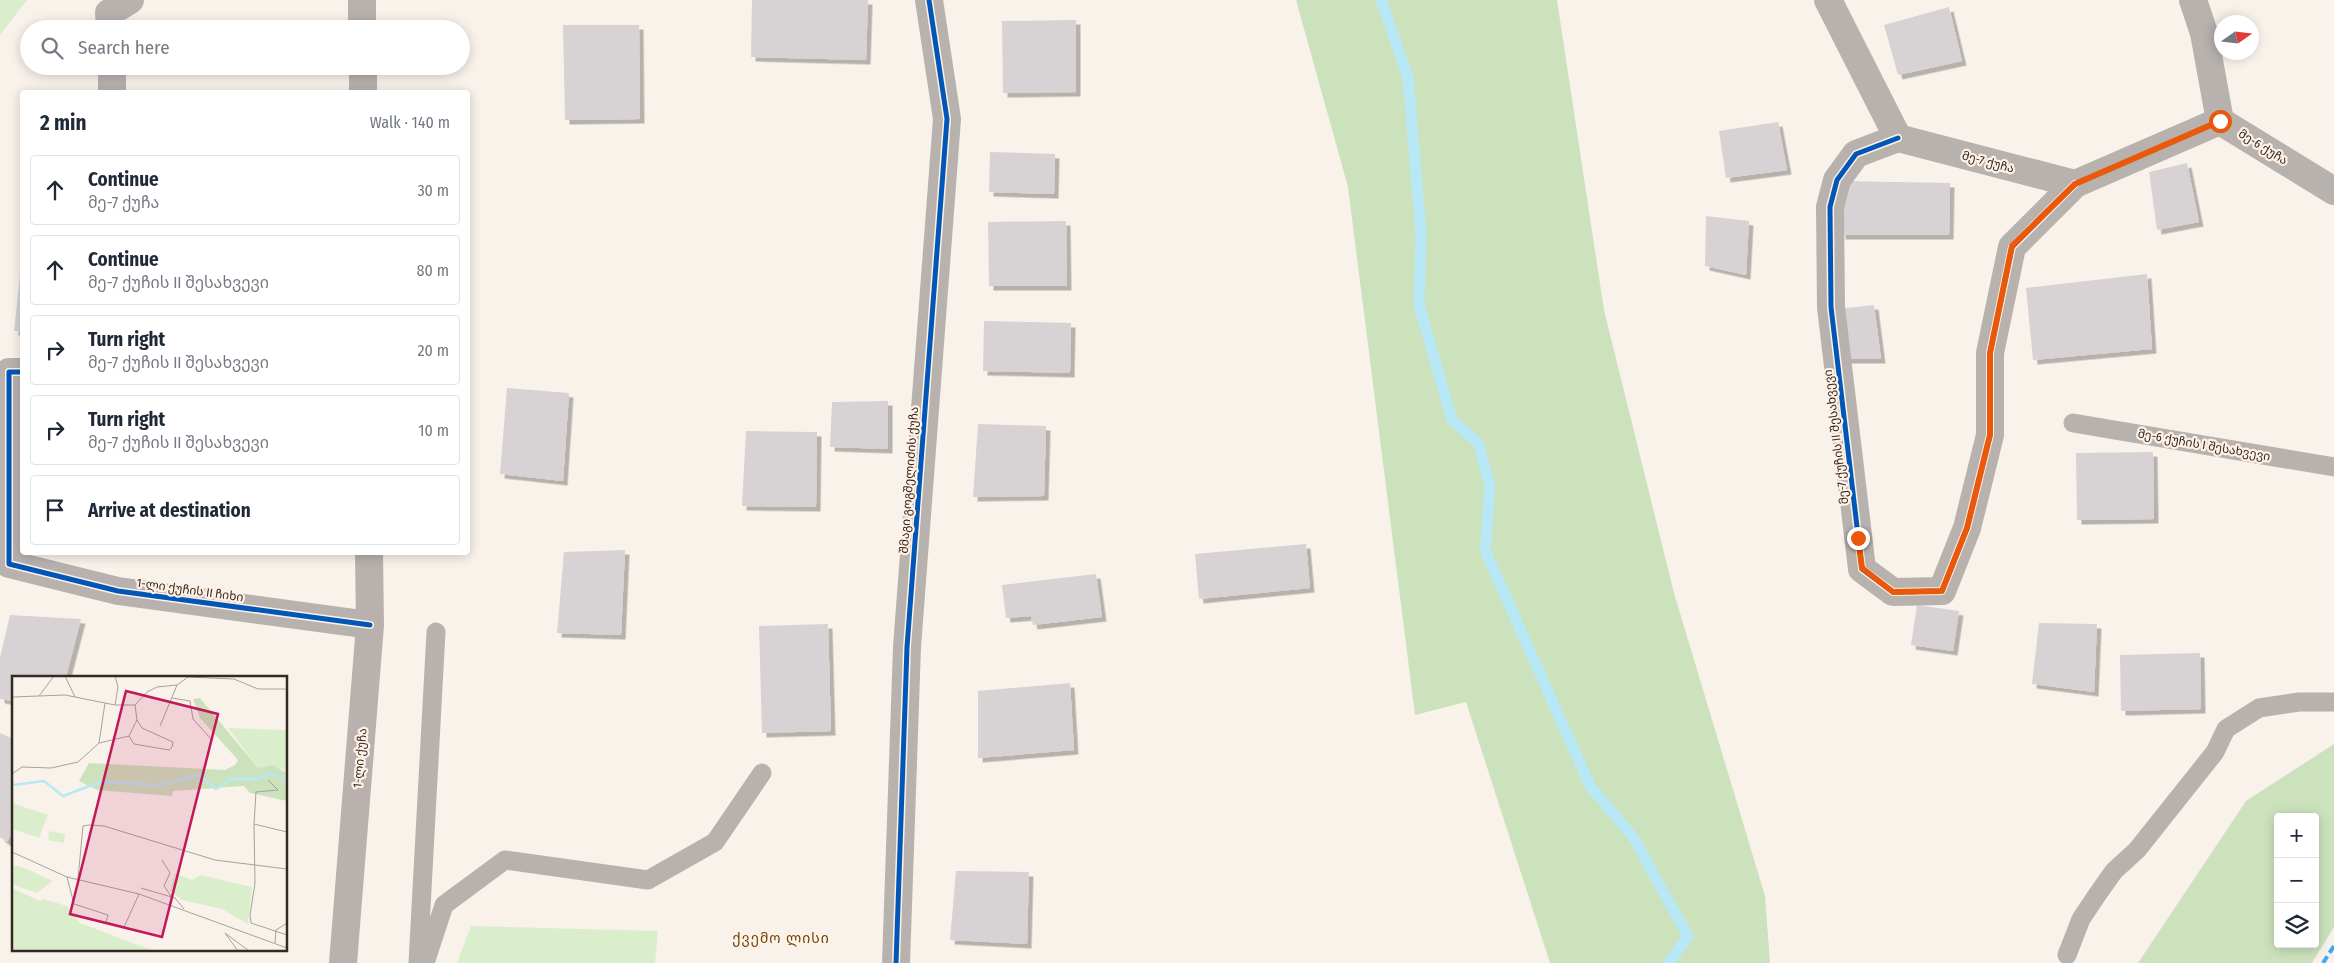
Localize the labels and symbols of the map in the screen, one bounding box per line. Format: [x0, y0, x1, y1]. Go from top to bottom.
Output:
north arrow [2214, 15, 2259, 60]
route start [2209, 110, 2232, 133]
street label: მე-6 ქუჩა [2236, 126, 2290, 168]
street label: მე-7 ქუჩა [1960, 148, 2016, 176]
street label: მე-7 ქუჩის II შესახვევი [1821, 369, 1851, 505]
street label: შმაგი გოგშელიძის ქუჩა [897, 406, 922, 554]
street label: მე-6 ქუჩის I შესახვევი [2137, 426, 2271, 464]
route end [1847, 527, 1870, 550]
street label: 1-ლი ქუჩის II ჩიხი [136, 576, 244, 605]
inset map [12, 676, 288, 950]
street label: 1-ლი ქუჩა [350, 728, 371, 789]
district label: ქვემო ლისი [732, 930, 830, 947]

